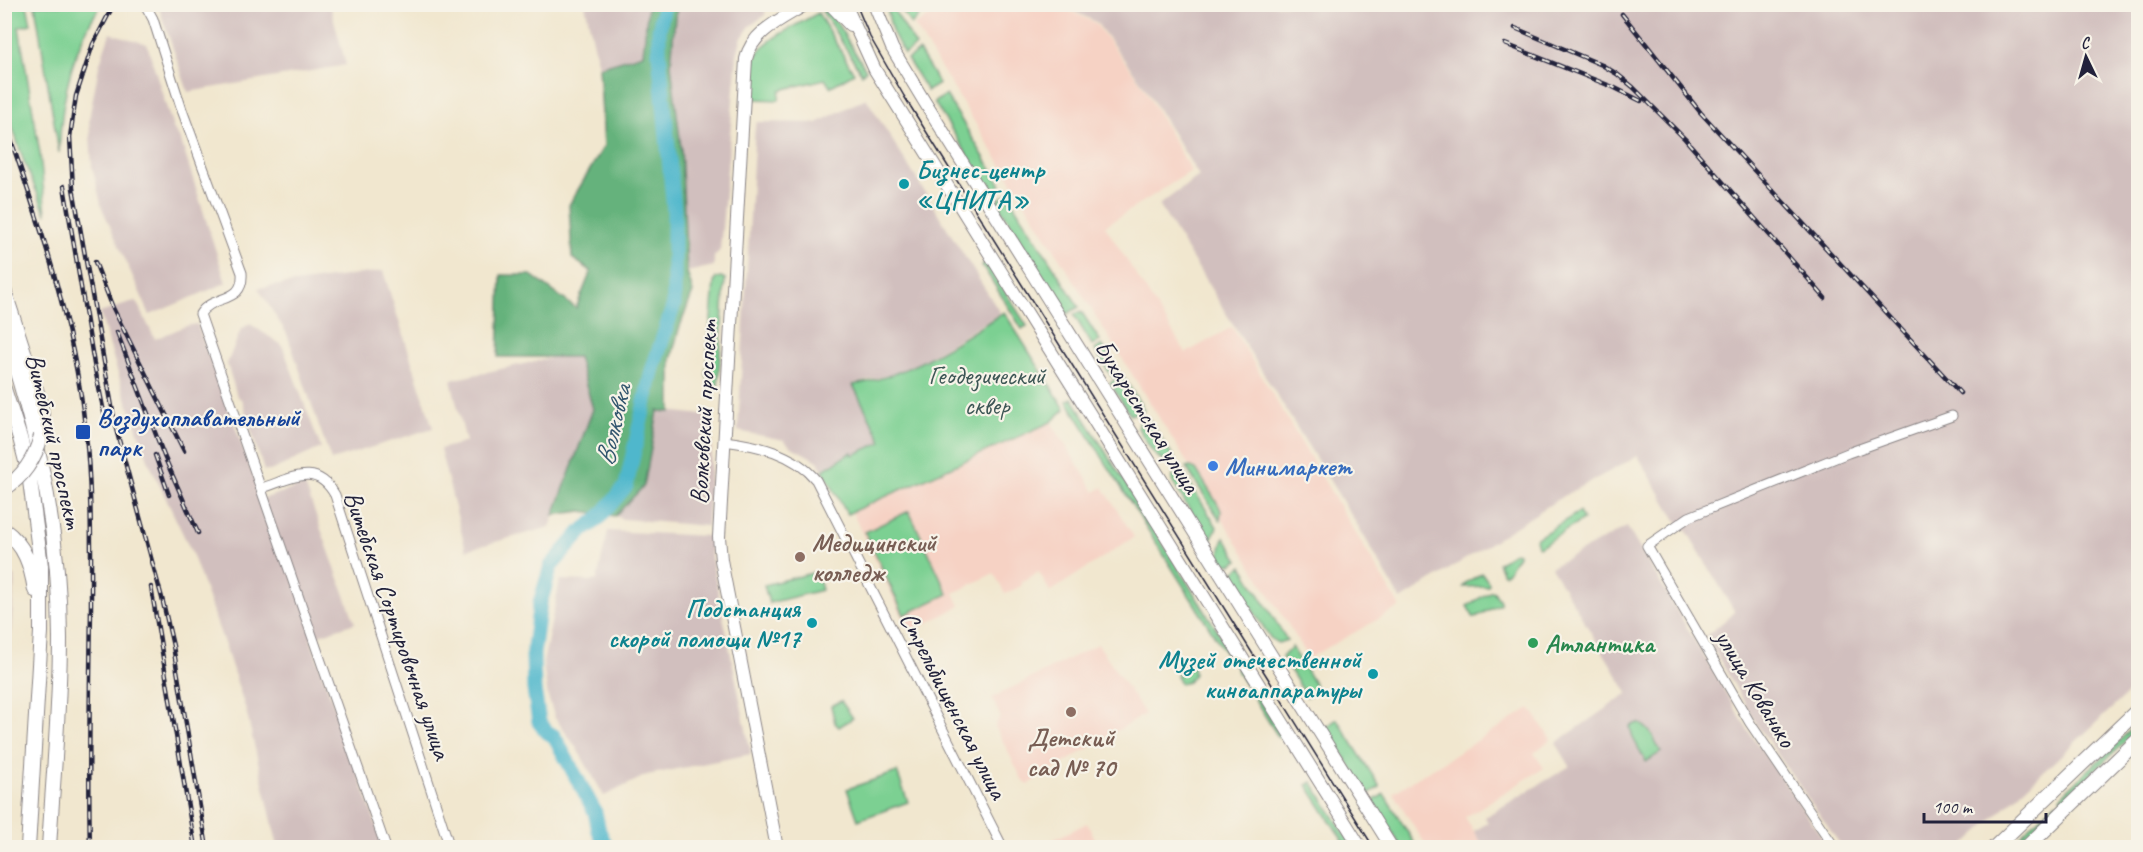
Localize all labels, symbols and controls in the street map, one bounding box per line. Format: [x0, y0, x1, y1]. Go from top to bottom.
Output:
north arrow [2056, 27, 2116, 87]
text: С [2080, 33, 2092, 53]
place label: Бизнес-центр «ЦНИТА» [916, 153, 1046, 216]
marker: Бизнес-центр «ЦНИТА» [897, 177, 911, 191]
street label: Волковский проспект [682, 317, 725, 505]
street label: Бухарестская улица [1087, 333, 1209, 501]
street label: Витебский проспект [18, 350, 91, 533]
park label: Геодезический сквер [929, 359, 1048, 422]
water label: Волковка [587, 379, 639, 469]
place label: Воздухоплавательный парк [97, 401, 302, 464]
marker: Воздухоплавательный парк [74, 423, 92, 441]
place label: Минимаркет [1225, 450, 1354, 483]
marker: Минимаркет [1206, 459, 1220, 473]
street label: Витебская Сортировочная улица [336, 487, 459, 765]
place label: Медицинский колледж [812, 526, 938, 589]
marker: Медицинский колледж [793, 550, 807, 564]
place label: Подстанция скорой помощи №17 [608, 592, 802, 655]
street label: Стрельбищенская улица [892, 606, 1016, 806]
marker: Подстанция скорой помощи №17 [805, 616, 819, 630]
street label: улица Кованько [1706, 622, 1805, 755]
place label: Атлантика [1545, 627, 1657, 660]
marker: Атлантика [1526, 636, 1540, 650]
place label: Музей отечественной киноаппаратуры [1158, 643, 1364, 706]
marker: Музей отечественной киноаппаратуры [1366, 667, 1380, 681]
marker: Детский сад № 70 [1064, 705, 1078, 719]
place label: Детский сад № 70 [1027, 721, 1117, 784]
scale bar [1924, 786, 2046, 824]
text: 100 m [1933, 796, 1974, 818]

